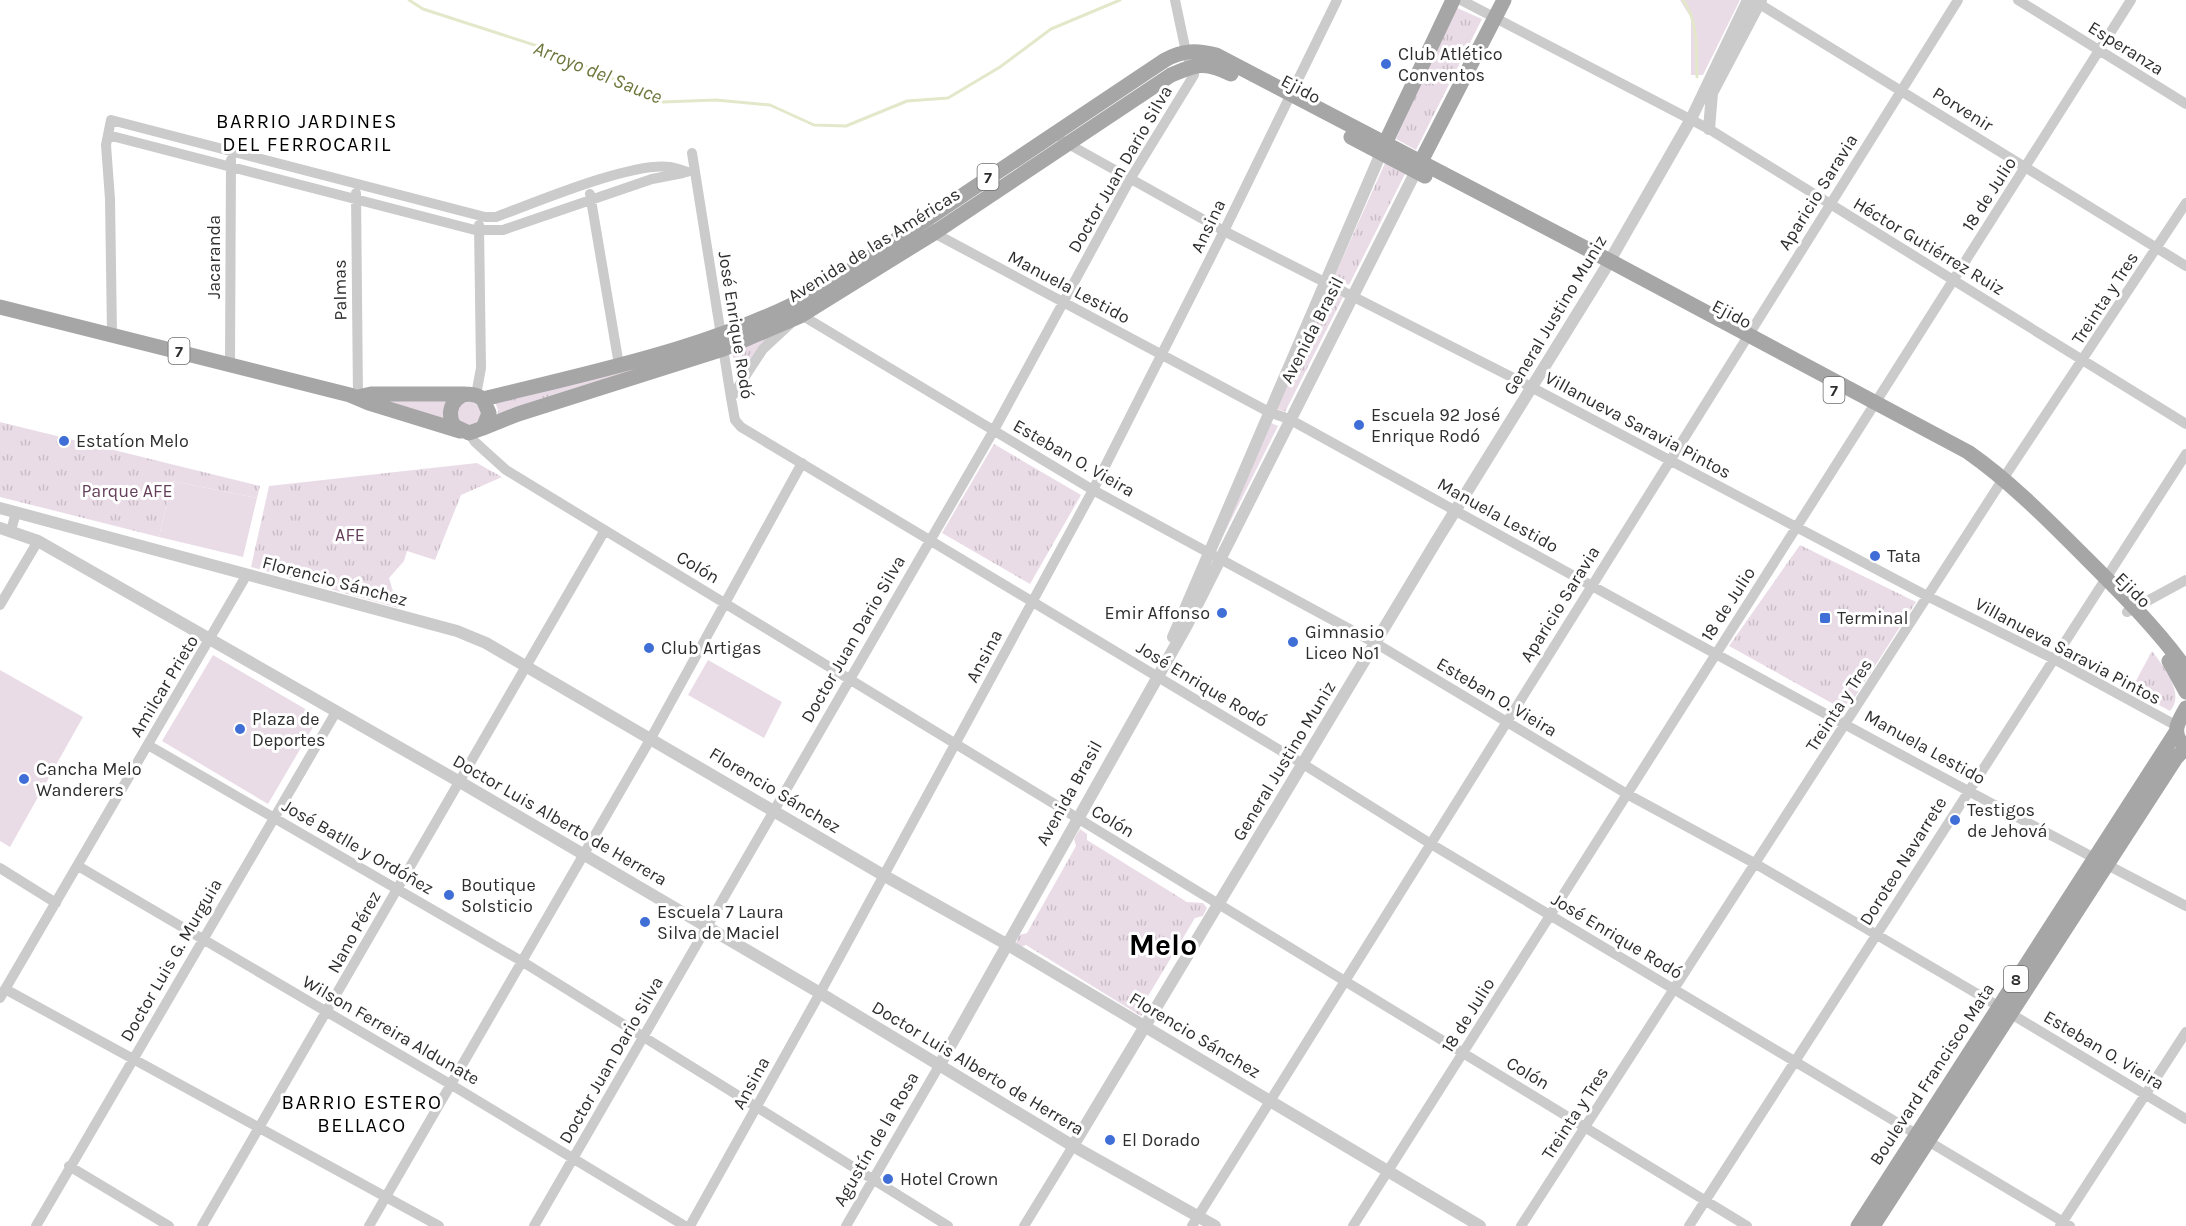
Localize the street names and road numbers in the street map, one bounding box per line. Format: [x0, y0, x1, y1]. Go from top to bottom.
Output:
street label: Esperanza [2084, 16, 2168, 80]
street label: Ejido [1277, 70, 1325, 108]
street label: Doctor Juan Dario Silva [1063, 81, 1177, 257]
street label: Porvenir [1929, 82, 1998, 136]
street label: Aparicio Saravia [1773, 130, 1863, 254]
street label: 18 de Julio [1957, 153, 2021, 235]
road number: 7 [978, 164, 998, 190]
street label: Avenida de las Américas [784, 183, 964, 307]
street label: Héctor Gutiérrez Ruiz [1849, 192, 2009, 300]
street label: Ansina [1186, 196, 1230, 256]
street label: Jacaranda [203, 215, 225, 299]
street label: General Justino Muniz [1499, 231, 1611, 399]
street label: Manuela Lestido [1004, 246, 1134, 328]
street label: Treinta y Tres [2067, 247, 2143, 349]
street label: José Enrique Rodó [713, 250, 759, 400]
street label: Palmas [328, 259, 352, 321]
street label: Avenida Brasil [1276, 273, 1348, 387]
street label: Ejido [1708, 295, 1756, 333]
road number: 7 [168, 338, 190, 364]
street label: Villanueva Saravia Pintos [1541, 367, 1735, 483]
road number: 7 [1824, 377, 1844, 403]
street label: Esteban O. Vieira [1009, 414, 1139, 502]
street label: Manuela Lestido [1434, 473, 1562, 557]
street label: Aparicio Saravia [1515, 542, 1605, 666]
street label: Colón [672, 546, 724, 588]
street label: Florencio Sánchez [260, 551, 410, 611]
street label: Doctor Juan Dario Silva [796, 551, 910, 727]
street label: 18 de Julio [1696, 563, 1760, 645]
street label: Ejido [2110, 567, 2156, 613]
street label: Villanueva Saravia Pintos [1971, 593, 2165, 709]
street label: Ansina [961, 626, 1007, 686]
street label: Amilcar Prieto [125, 631, 203, 741]
street label: José Enrique Rodó [1132, 636, 1272, 732]
street label: Esteban O. Vieira [1433, 652, 1561, 742]
street label: Treinta y Tres [1801, 654, 1877, 756]
street label: General Justino Muniz [1228, 677, 1340, 845]
street label: Manuela Lestido [1861, 705, 1989, 789]
street label: Avenida Brasil [1031, 737, 1107, 849]
street label: Florencio Sánchez [705, 742, 845, 838]
street label: Doctor Luis Alberto de Herrera [449, 750, 671, 890]
street label: Doroteo Navarrete [1855, 793, 1951, 929]
street label: José Batlle y Ordóñez [278, 795, 438, 899]
street label: Colón [1087, 800, 1139, 842]
street label: Doctor Luis G. Murguia [115, 875, 227, 1045]
street label: Nano Pérez [322, 887, 386, 977]
street label: José Enrique Rodó [1547, 888, 1687, 984]
road number: 8 [2004, 966, 2028, 992]
street label: Wilson Ferreira Aldunate [298, 970, 484, 1090]
street label: Doctor Juan Dario Silva [554, 972, 668, 1148]
street label: 18 de Julio [1436, 974, 1500, 1056]
street label: Boulevard Francisco Mata [1865, 979, 1999, 1169]
street label: Florencio Sánchez [1125, 987, 1265, 1083]
street label: Doctor Luis Alberto de Herrera [868, 996, 1088, 1140]
street label: Esteban O. Vieira [2040, 1005, 2168, 1095]
street label: Colón [1502, 1052, 1554, 1094]
street label: Ansina [728, 1053, 774, 1113]
street label: Treinta y Tres [1537, 1062, 1613, 1164]
street label: Agustín de la Rosa [829, 1068, 923, 1210]

